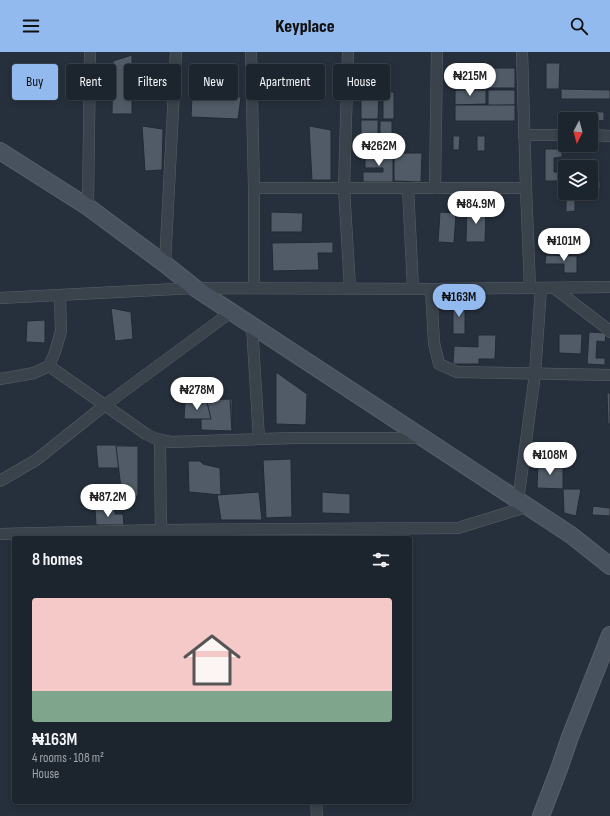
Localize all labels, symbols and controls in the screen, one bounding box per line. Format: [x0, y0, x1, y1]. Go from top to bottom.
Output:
icon: menu [20, 15, 42, 37]
icon: search [568, 15, 590, 37]
text: Keyplace [275, 16, 335, 37]
pin: ₦215M [442, 63, 498, 97]
chip: Buy [12, 64, 58, 100]
chip: Rent [66, 64, 116, 100]
chip: Filters [124, 64, 181, 100]
chip: New [189, 64, 238, 100]
chip: Apartment [246, 64, 325, 100]
chip: House [333, 64, 390, 100]
text: ₦215M [453, 68, 487, 84]
north arrow [558, 112, 598, 152]
map controls [558, 112, 598, 200]
pin: ₦262M [351, 133, 407, 167]
text: ₦262M [361, 138, 397, 154]
button: layers [558, 160, 598, 200]
pin: ₦84.9M [443, 191, 509, 225]
text: ₦84.9M [457, 196, 495, 212]
pin: ₦101M [536, 228, 592, 262]
text: ₦101M [547, 233, 581, 249]
pin: ₦163M [431, 284, 487, 318]
text: ₦163M [442, 289, 476, 305]
pin: ₦278M [169, 377, 225, 411]
text: ₦278M [179, 382, 215, 398]
pin: ₦108M [522, 442, 578, 476]
text: ₦108M [532, 447, 568, 463]
pin: ₦87.2M [75, 484, 141, 518]
text: ₦87.2M [89, 489, 127, 505]
icon: filters [370, 549, 392, 571]
text: 8 homes [32, 550, 83, 570]
icon: home [176, 624, 248, 696]
text: ₦163M [32, 730, 77, 750]
text: 4 rooms · 108 m² [32, 750, 104, 766]
text: House [32, 766, 59, 782]

